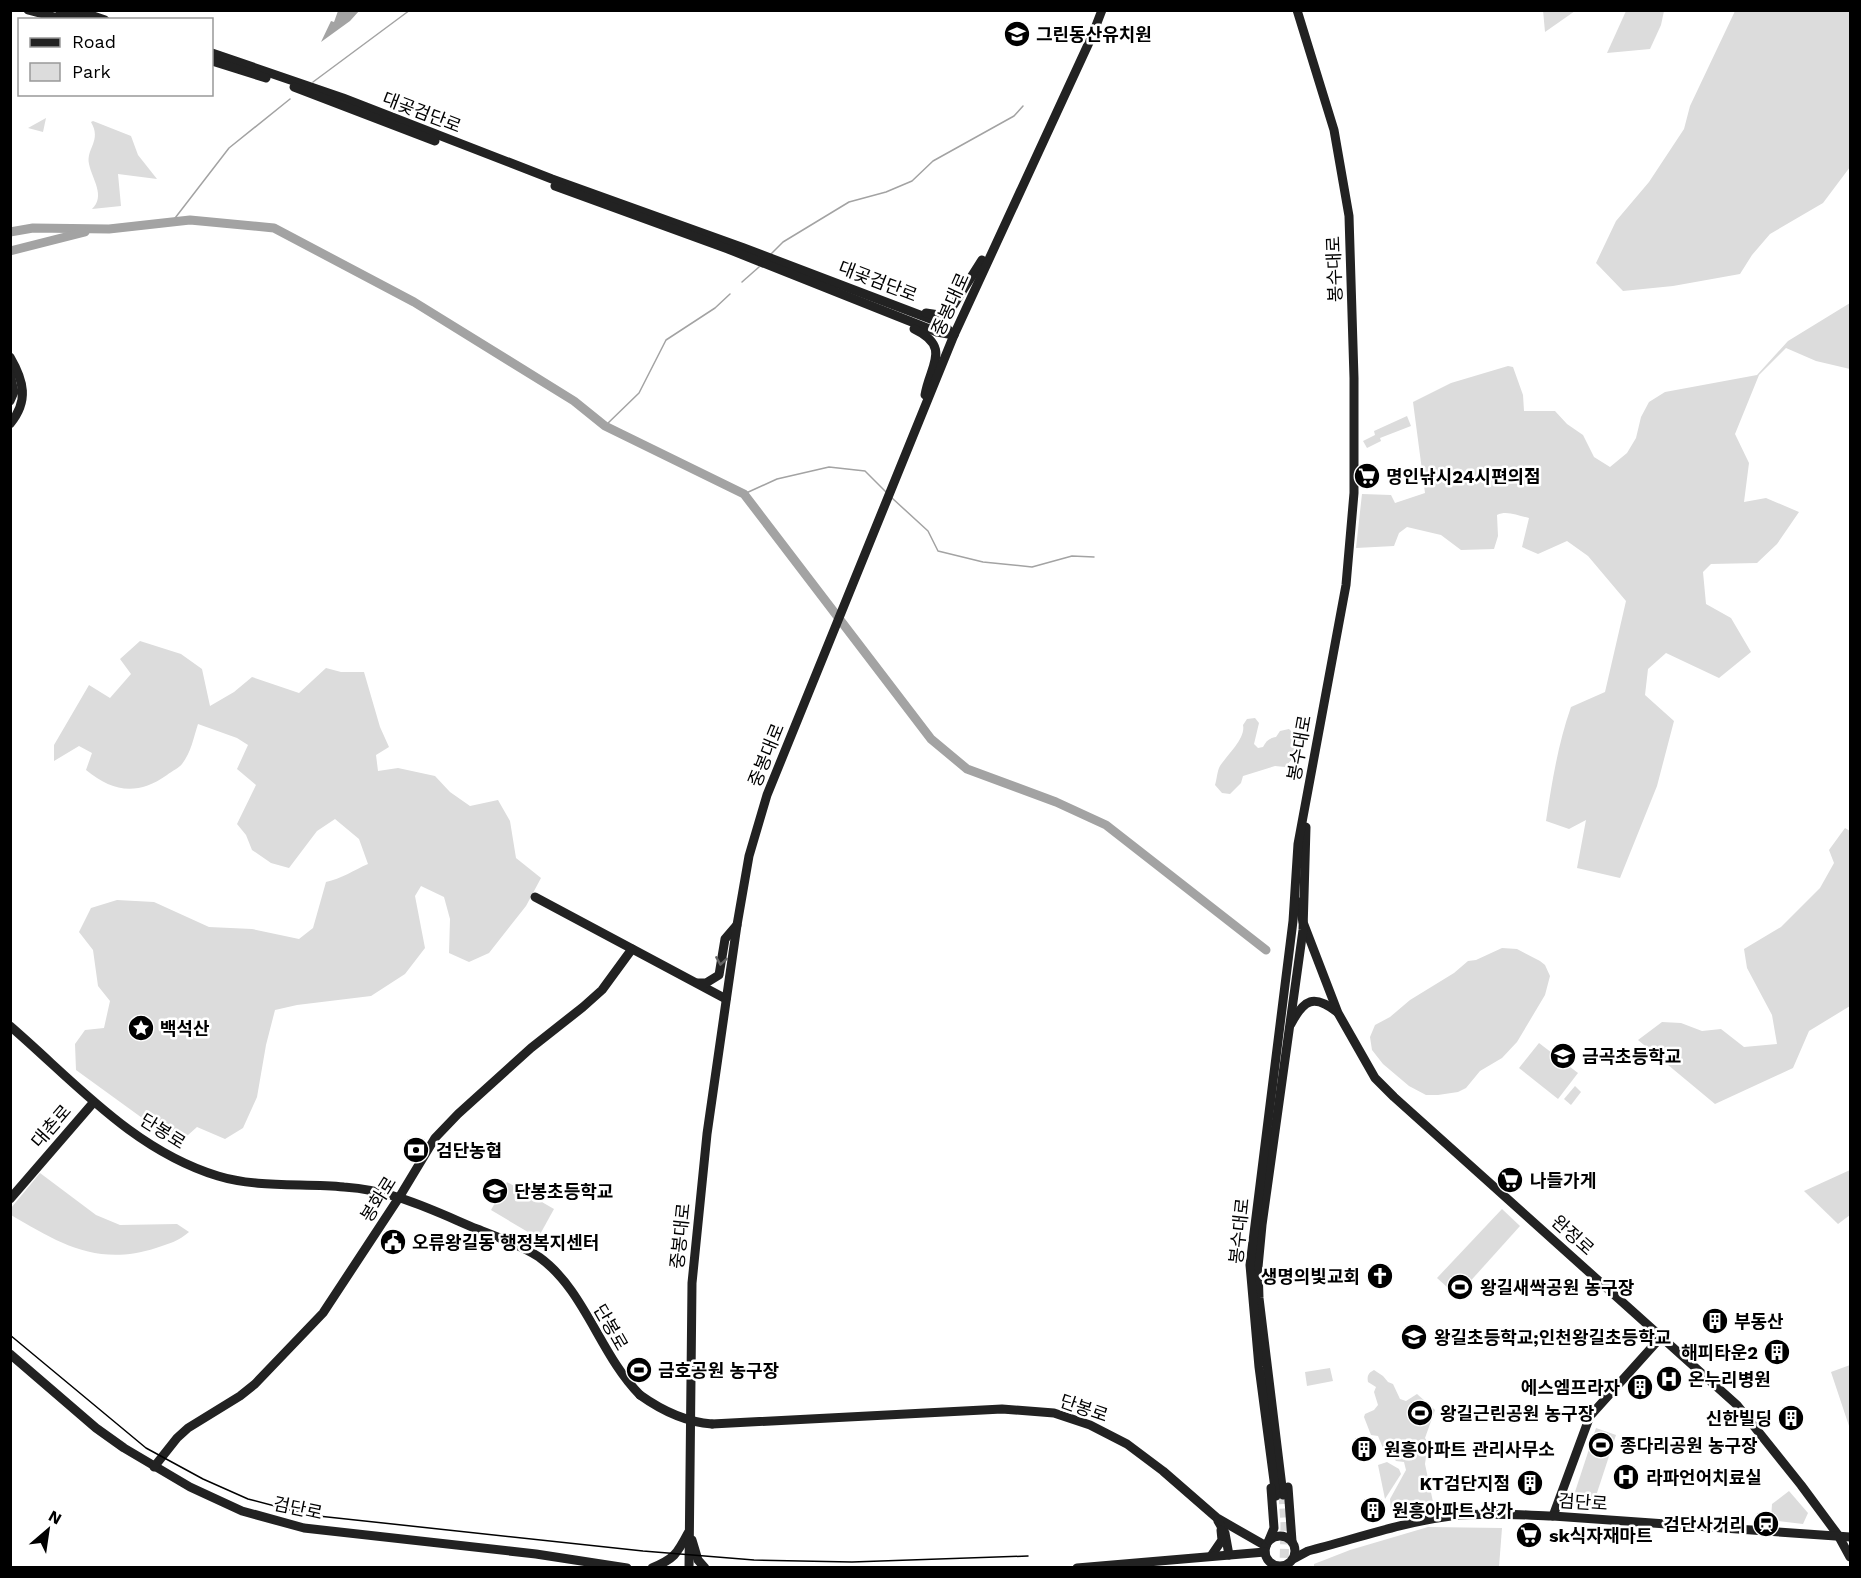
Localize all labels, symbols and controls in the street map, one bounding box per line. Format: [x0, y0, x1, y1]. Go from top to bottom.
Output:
legend [18, 18, 213, 96]
school or university icon: 그린동산유치원 [1002, 19, 1032, 49]
place label: 그린동산유치원 [1036, 24, 1152, 45]
text: Road [72, 31, 116, 52]
text: Park [72, 61, 111, 82]
street label: 대곶검단로 [380, 87, 464, 137]
street label: 봉수대로 [1322, 236, 1346, 302]
street label: 대곶검단로 [836, 256, 920, 306]
street label: 중봉대로 [927, 269, 973, 339]
supermarket icon: 명인낚시24시편의점 [1352, 461, 1382, 491]
place label: 명인낚시24시편의점 [1386, 466, 1541, 487]
street label: 봉수대로 [1283, 714, 1315, 782]
street label: 중봉대로 [744, 720, 788, 790]
one-way arrow [716, 956, 728, 966]
place icon: 백석산 [126, 1013, 156, 1043]
place label: 백석산 [160, 1018, 210, 1039]
school or university icon: 금곡초등학교 [1548, 1041, 1578, 1071]
place label: 금곡초등학교 [1582, 1046, 1681, 1067]
street label: 대촌로 [27, 1100, 75, 1152]
street label: 단봉로 [136, 1109, 190, 1153]
bank icon: 검단농협 [401, 1135, 431, 1165]
place label: 검단농협 [436, 1140, 502, 1161]
supermarket icon: 나들가게 [1495, 1165, 1525, 1195]
place label: 나들가게 [1530, 1170, 1596, 1191]
street label: 봉화로 [356, 1172, 400, 1226]
school or university icon: 단봉초등학교 [480, 1176, 510, 1206]
place label: 단봉초등학교 [514, 1181, 613, 1202]
street label: 봉수대로 [1225, 1197, 1253, 1265]
street label: 중봉대로 [666, 1202, 694, 1270]
street label: 완정로 [1548, 1211, 1598, 1259]
public building icon: 오류왕길동 행정복지센터 [378, 1227, 408, 1257]
place label: 오류왕길동 행정복지센터 [412, 1232, 599, 1253]
church icon: 생명의빛교회 [1365, 1261, 1395, 1291]
place label: 생명의빛교회 [1261, 1266, 1360, 1287]
sports icon: 왕길새싹공원 농구장 [1445, 1272, 1475, 1302]
place label: 왕길새싹공원 농구장 [1480, 1277, 1635, 1298]
street label: 단봉로 [589, 1300, 633, 1354]
building icon: 부동산 [1700, 1306, 1730, 1336]
place label: 부동산 [1734, 1311, 1784, 1332]
school or university icon: 왕길초등학교;인천왕길초등학교 [1399, 1322, 1429, 1352]
place label: 왕길초등학교;인천왕길초등학교 [1434, 1327, 1671, 1348]
building icon: 해피타운2 [1762, 1337, 1792, 1367]
place label: 해피타운2 [1681, 1342, 1758, 1363]
sports icon: 금호공원 농구장 [624, 1355, 654, 1385]
place label: 금호공원 농구장 [658, 1360, 780, 1381]
hospital icon: 온누리병원 [1654, 1364, 1684, 1394]
place label: 온누리병원 [1688, 1369, 1771, 1390]
building icon: 에스엠프라자 [1625, 1372, 1655, 1402]
place label: 에스엠프라자 [1521, 1377, 1620, 1398]
street label: 단봉로 [1057, 1390, 1111, 1426]
sports icon: 왕길근린공원 농구장 [1405, 1398, 1435, 1428]
place label: 왕길근린공원 농구장 [1440, 1403, 1595, 1424]
building icon: 신한빌딩 [1776, 1403, 1806, 1433]
place label: 신한빌딩 [1706, 1408, 1772, 1429]
sports icon: 종다리공원 농구장 [1586, 1430, 1616, 1460]
building icon: 원흥아파트 관리사무소 [1349, 1434, 1379, 1464]
place label: 종다리공원 농구장 [1620, 1435, 1758, 1456]
place label: 원흥아파트 관리사무소 [1384, 1439, 1555, 1460]
hospital icon: 라파언어치료실 [1611, 1462, 1641, 1492]
place label: 라파언어치료실 [1646, 1467, 1762, 1488]
building icon: KT검단지점 [1515, 1468, 1545, 1498]
place label: KT검단지점 [1420, 1473, 1510, 1494]
street label: 검단로 [1557, 1490, 1609, 1514]
street label: 검단로 [272, 1493, 324, 1523]
building icon: 원흥아파트 상가 [1358, 1495, 1388, 1525]
north arrow [18, 1500, 78, 1560]
place label: 원흥아파트 상가 [1392, 1500, 1514, 1521]
text: N [45, 1506, 65, 1529]
station icon: 검단사거리 [1751, 1509, 1781, 1539]
place label: 검단사거리 [1663, 1514, 1746, 1535]
supermarket icon: sk식자재마트 [1514, 1520, 1544, 1550]
place label: sk식자재마트 [1549, 1525, 1653, 1546]

